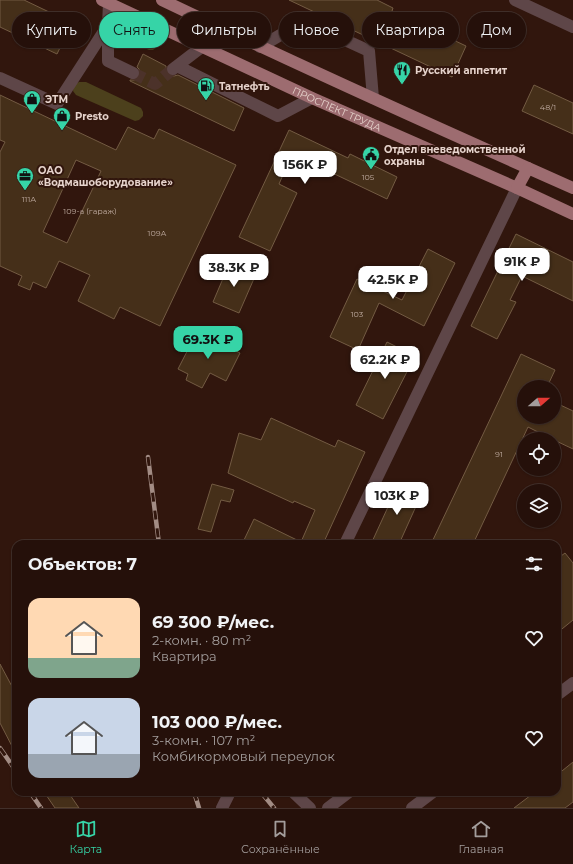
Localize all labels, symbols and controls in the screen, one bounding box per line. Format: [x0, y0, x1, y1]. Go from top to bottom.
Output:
chip: Купить [12, 12, 91, 48]
chip: Снять [99, 12, 169, 48]
chip: Фильтры [177, 12, 271, 48]
chip: Новое [279, 12, 354, 48]
chip: Квартира [362, 12, 459, 48]
chip: Дом [467, 12, 526, 48]
restaurant icon: Русский аппетит [392, 60, 412, 85]
place label: Русский аппетит [415, 64, 508, 77]
fuel station icon: Татнефть [196, 76, 216, 101]
place label: Татнефть [219, 80, 270, 93]
street label: ПРОСПЕКТ ТРУДА [291, 83, 384, 134]
shop icon: ЭТМ [22, 89, 42, 114]
place label: ЭТМ [45, 93, 68, 106]
house number: 48/1 [540, 102, 556, 112]
shop icon: Presto [52, 106, 72, 131]
place label: Presto [75, 110, 109, 123]
place label: Отдел вневедомственной охраны [384, 143, 526, 168]
public building icon: Отдел вневедомственной охраны [361, 145, 381, 170]
pin: 156K ₽ [272, 151, 338, 185]
text: 156K ₽ [283, 156, 327, 172]
place label: ОАО «Водмашоборудование» [38, 164, 173, 189]
office icon: ОАО «Водмашоборудование» [15, 166, 35, 191]
house number: 105 [362, 172, 375, 182]
house number: 111А [22, 194, 36, 204]
house number: 109-а (гараж) [63, 206, 117, 216]
house number: 109А [148, 228, 167, 238]
pin: 91K ₽ [494, 248, 550, 282]
text: 91K ₽ [504, 253, 540, 269]
pin: 38.3K ₽ [197, 254, 271, 288]
text: 38.3K ₽ [208, 259, 260, 275]
pin: 42.5K ₽ [356, 266, 430, 300]
text: 42.5K ₽ [367, 271, 419, 287]
house number: 103 [351, 309, 364, 319]
pin: 69.3K ₽ [171, 326, 245, 360]
text: 69.3K ₽ [182, 331, 234, 347]
pin: 62.2K ₽ [348, 346, 422, 380]
text: 62.2K ₽ [360, 351, 410, 367]
north arrow [517, 380, 561, 424]
map controls [517, 380, 561, 528]
button: locate [517, 432, 561, 476]
house number: 91 [495, 449, 503, 459]
pin: 103K ₽ [364, 482, 430, 516]
button: layers [517, 484, 561, 528]
text: 103K ₽ [375, 487, 419, 503]
icon: filters [523, 553, 545, 575]
text: Объектов: 7 [28, 554, 137, 574]
text: 69 300 ₽/мес. [152, 612, 274, 632]
icon: home [60, 614, 108, 662]
icon: heart [523, 627, 545, 649]
text: 2-комн. · 80 m² [152, 632, 251, 648]
text: Квартира [152, 648, 217, 664]
text: 103 000 ₽/мес. [152, 712, 282, 732]
icon: home [60, 714, 108, 762]
icon: heart [523, 727, 545, 749]
text: 3-комн. · 107 m² [152, 732, 255, 748]
text: Комбикормовый переулок [152, 748, 335, 764]
tab: Карта [69, 818, 102, 856]
tab: Сохранённые [241, 818, 320, 856]
tab: Главная [458, 818, 504, 856]

